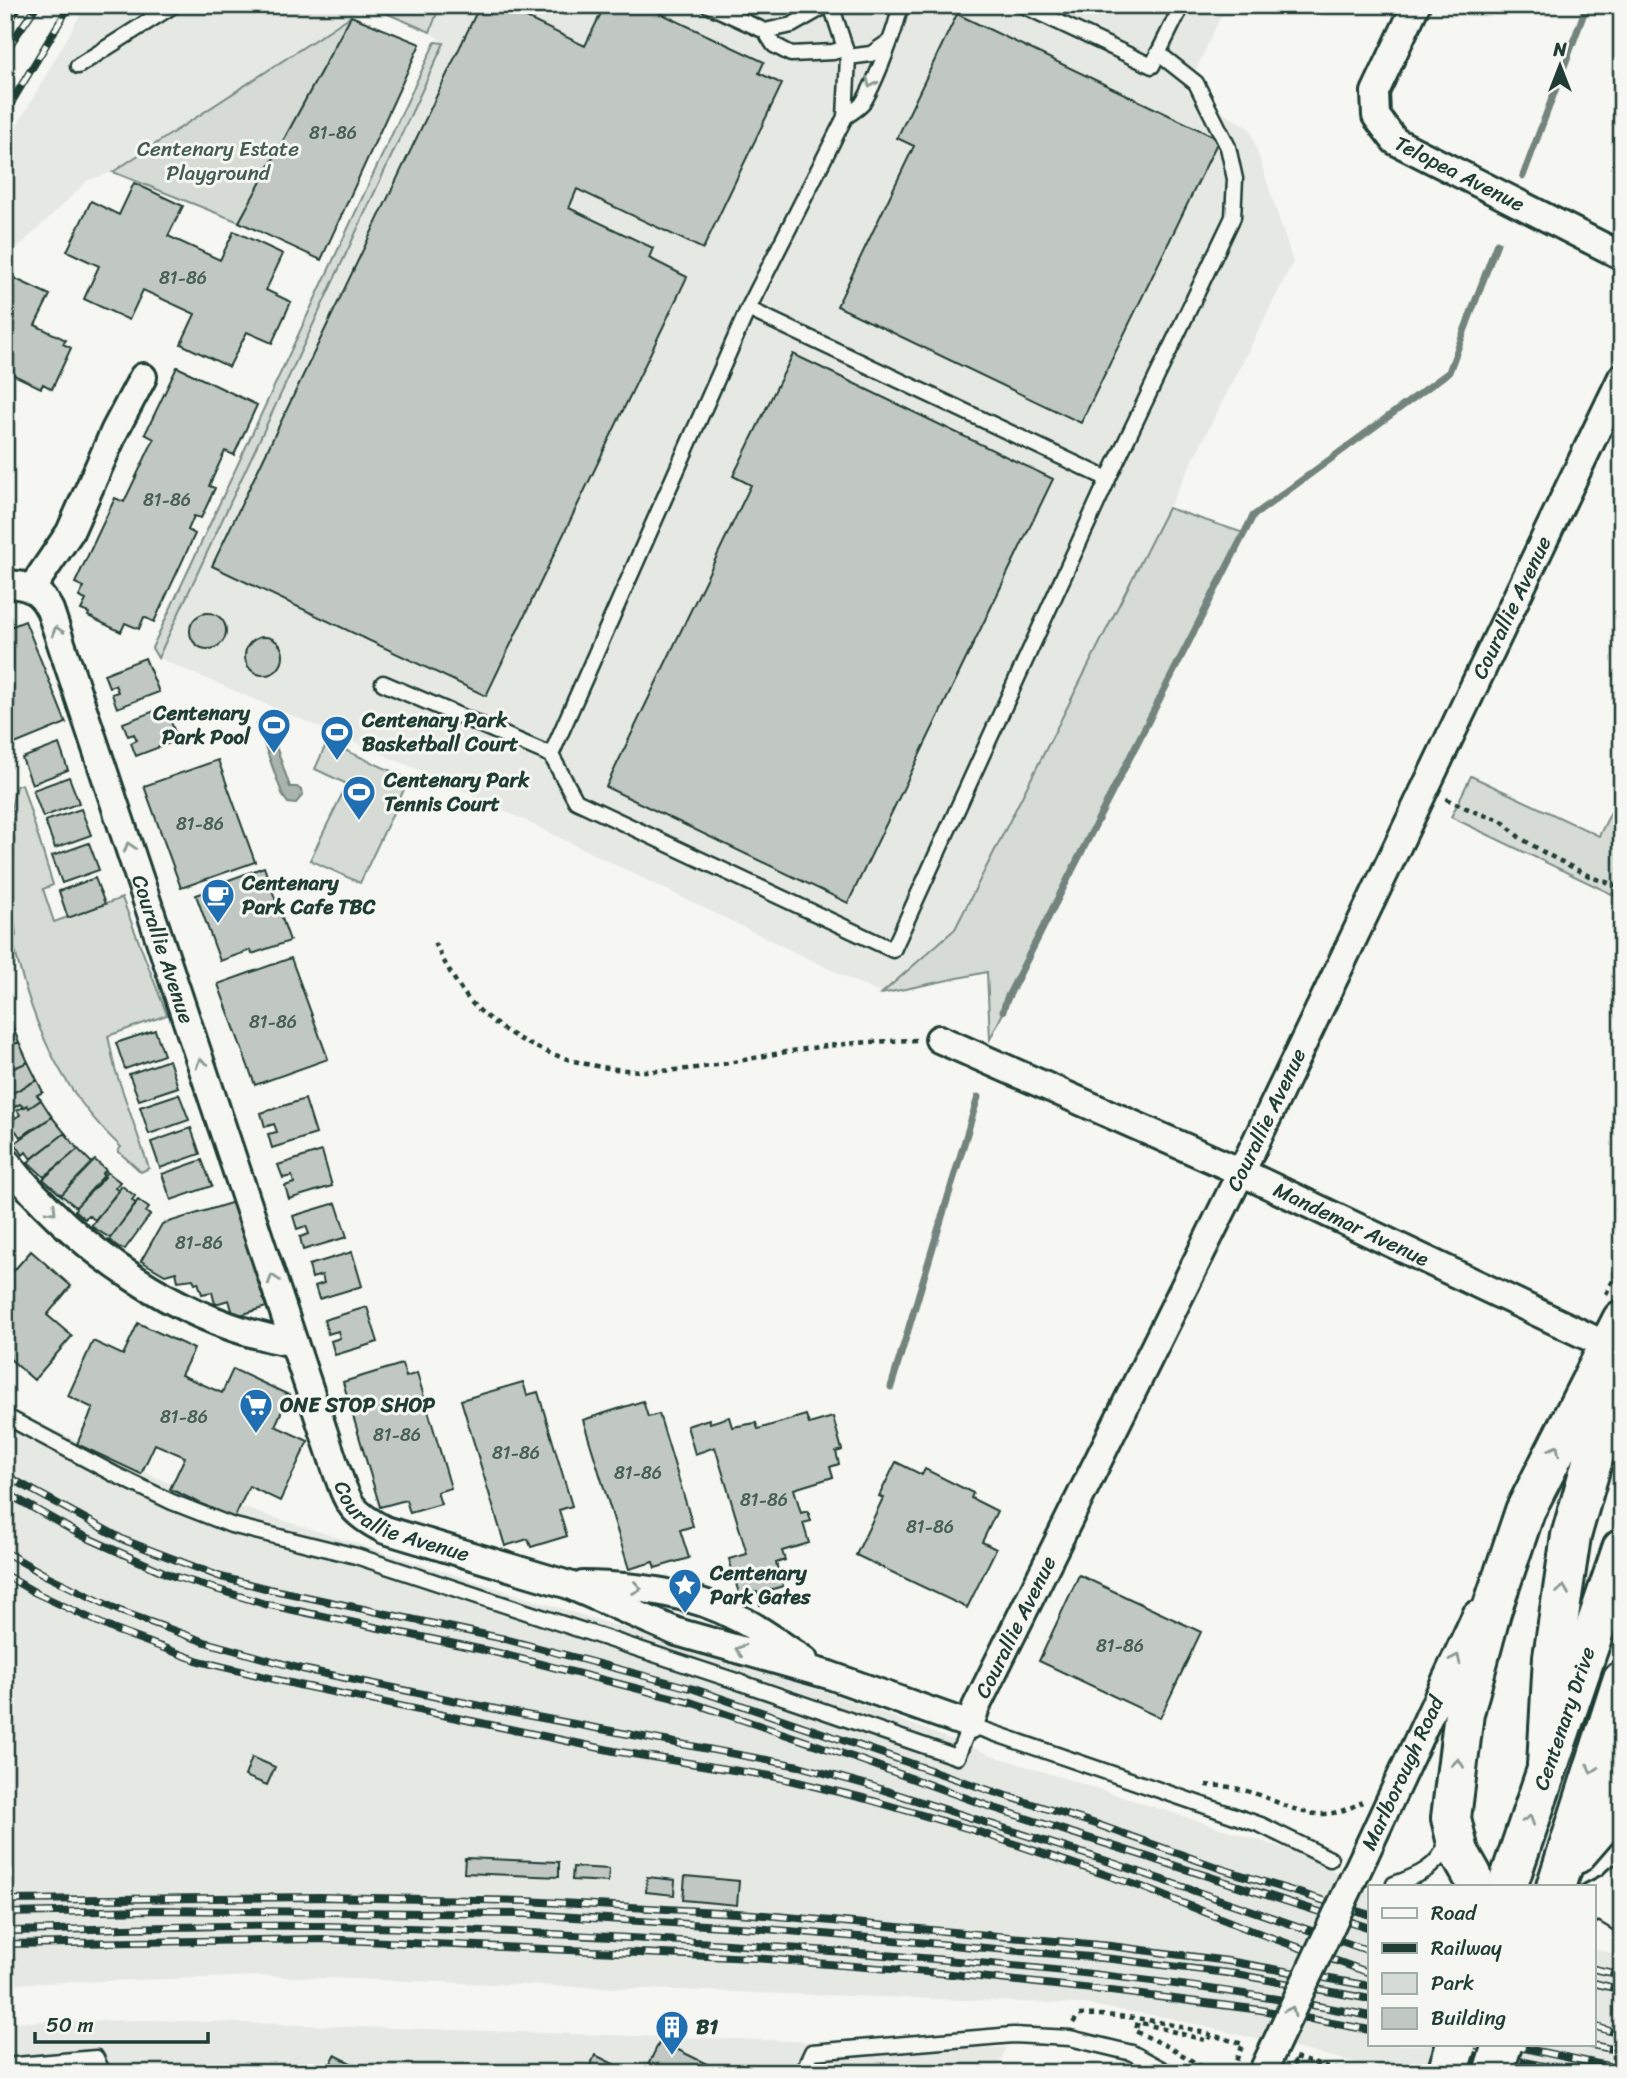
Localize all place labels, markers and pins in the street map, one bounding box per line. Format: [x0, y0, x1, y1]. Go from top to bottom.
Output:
place label: Centenary Park Pool [152, 694, 251, 756]
place label: Centenary Park Basketball Court [361, 701, 519, 763]
sports icon: Centenary Park Pool [255, 706, 293, 755]
sports icon: Centenary Park Basketball Court [318, 713, 356, 762]
place label: Centenary Park Tennis Court [383, 761, 530, 823]
sports icon: Centenary Park Tennis Court [340, 773, 378, 822]
place label: Centenary Park Cafe TBC [241, 864, 377, 926]
cafe icon: Centenary Park Cafe TBC [199, 876, 237, 925]
supermarket icon: ONE STOP SHOP [237, 1386, 275, 1435]
place label: ONE STOP SHOP [280, 1386, 435, 1424]
place label: Centenary Park Gates [709, 1554, 812, 1616]
place icon: Centenary Park Gates [666, 1566, 704, 1615]
building icon: B1 [653, 2008, 691, 2057]
place label: B1 [696, 2008, 718, 2046]

